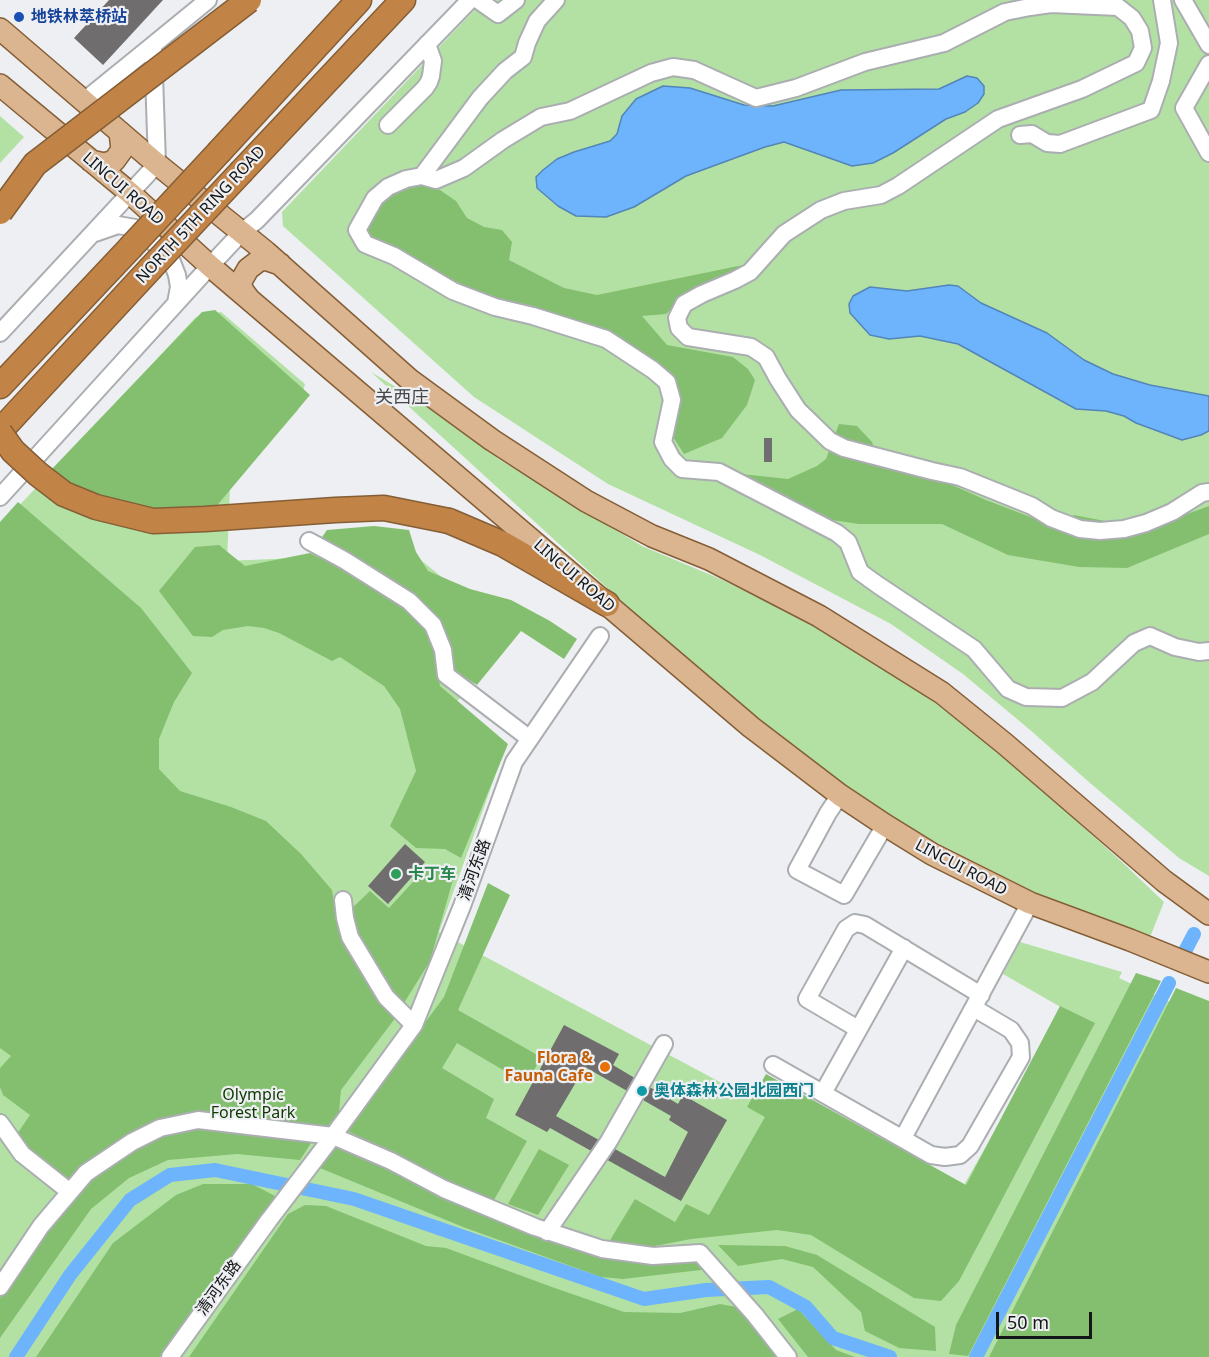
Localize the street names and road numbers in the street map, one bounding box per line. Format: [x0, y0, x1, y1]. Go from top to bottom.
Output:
street label: NORTH 5TH RING ROAD [132, 142, 270, 288]
street label: LINCUI ROAD [78, 148, 168, 230]
street label: LINCUI ROAD [529, 535, 619, 617]
street label: LINCUI ROAD [912, 836, 1010, 900]
street label: 清河东路 [455, 837, 495, 903]
street label: 清河东路 [192, 1256, 246, 1320]

